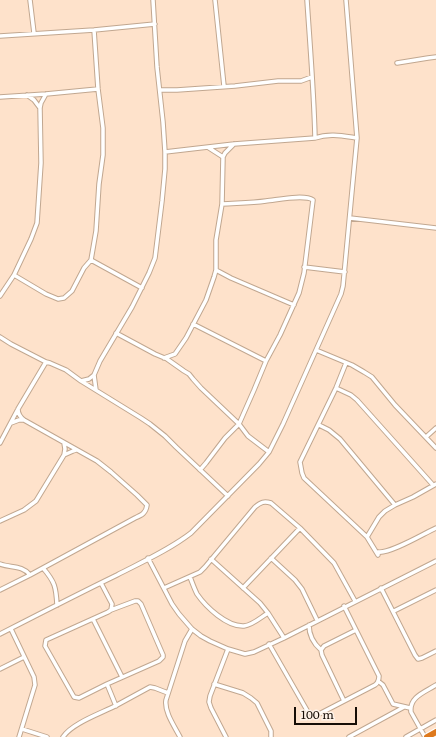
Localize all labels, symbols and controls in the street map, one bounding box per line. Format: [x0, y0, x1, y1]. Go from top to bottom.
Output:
scale bar [296, 699, 359, 725]
text: 100 m [301, 705, 334, 723]

